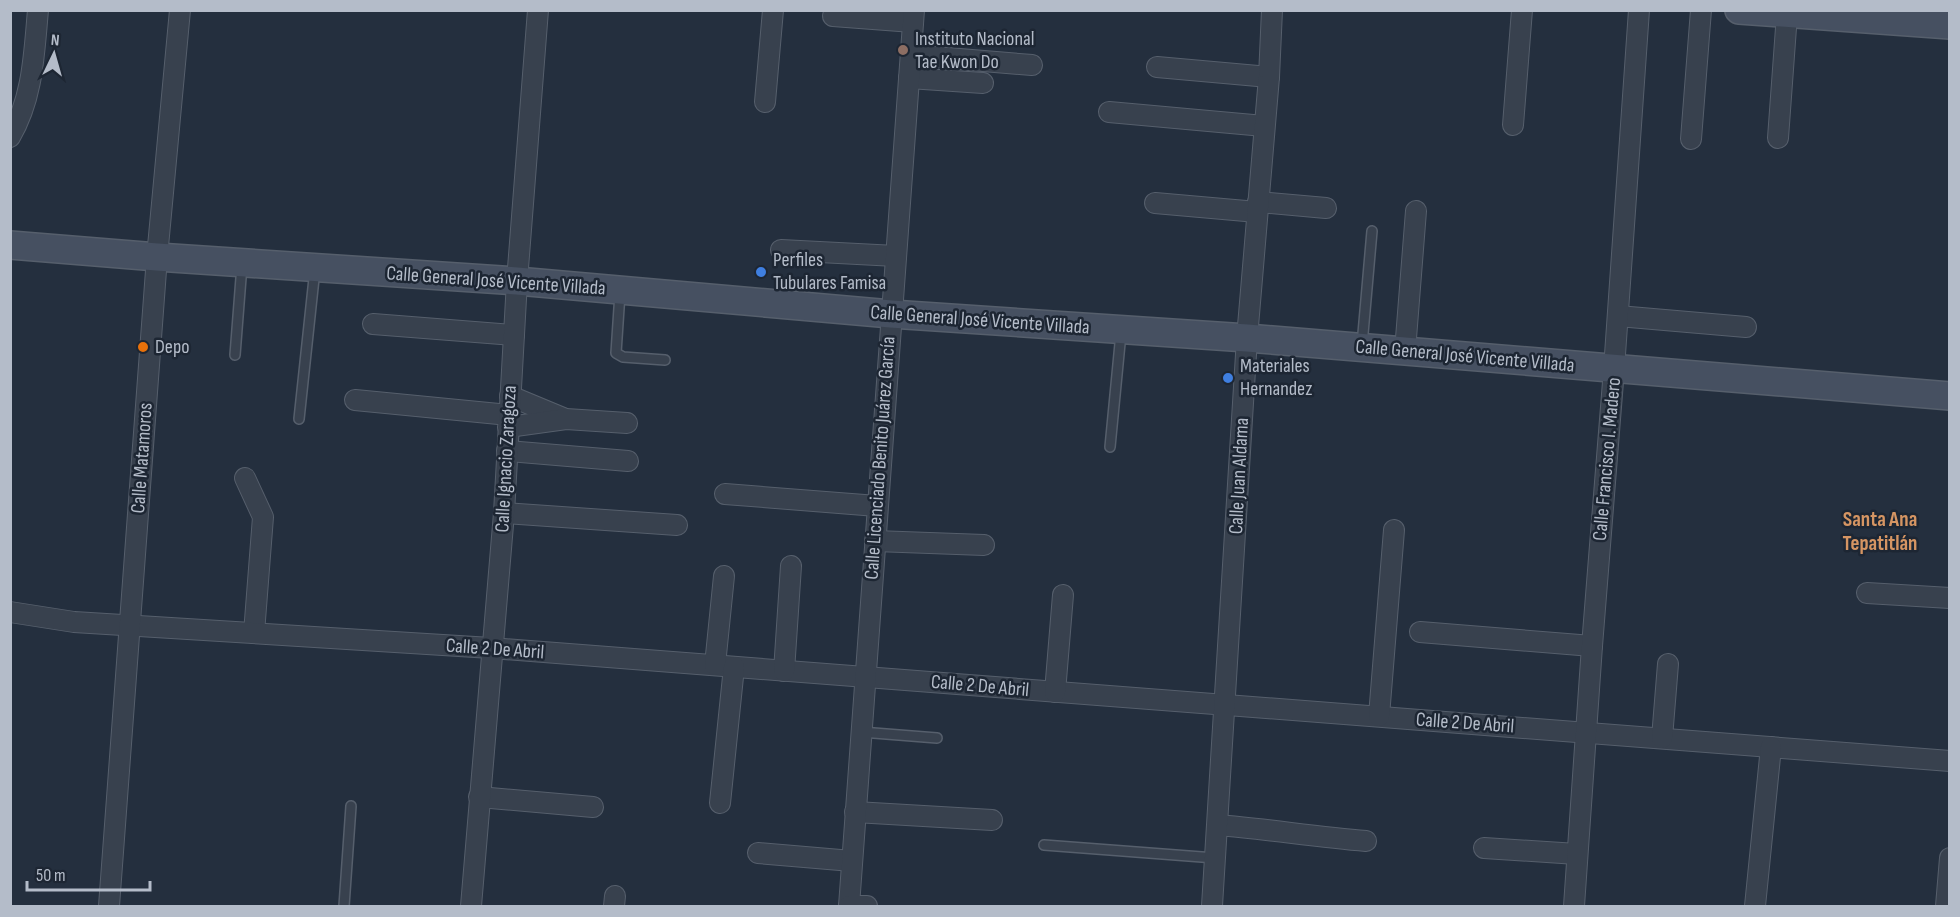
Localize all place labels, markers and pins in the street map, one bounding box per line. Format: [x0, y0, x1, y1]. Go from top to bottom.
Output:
place label: Instituto Nacional Tae Kwon Do [915, 27, 1034, 74]
marker: Instituto Nacional Tae Kwon Do [896, 43, 910, 57]
place label: Perfiles Tubulares Famisa [773, 248, 886, 295]
marker: Perfiles Tubulares Famisa [754, 265, 768, 279]
place label: Depo [155, 335, 189, 359]
marker: Depo [136, 340, 150, 354]
place label: Materiales Hernandez [1240, 354, 1312, 401]
marker: Materiales Hernandez [1221, 371, 1235, 385]

